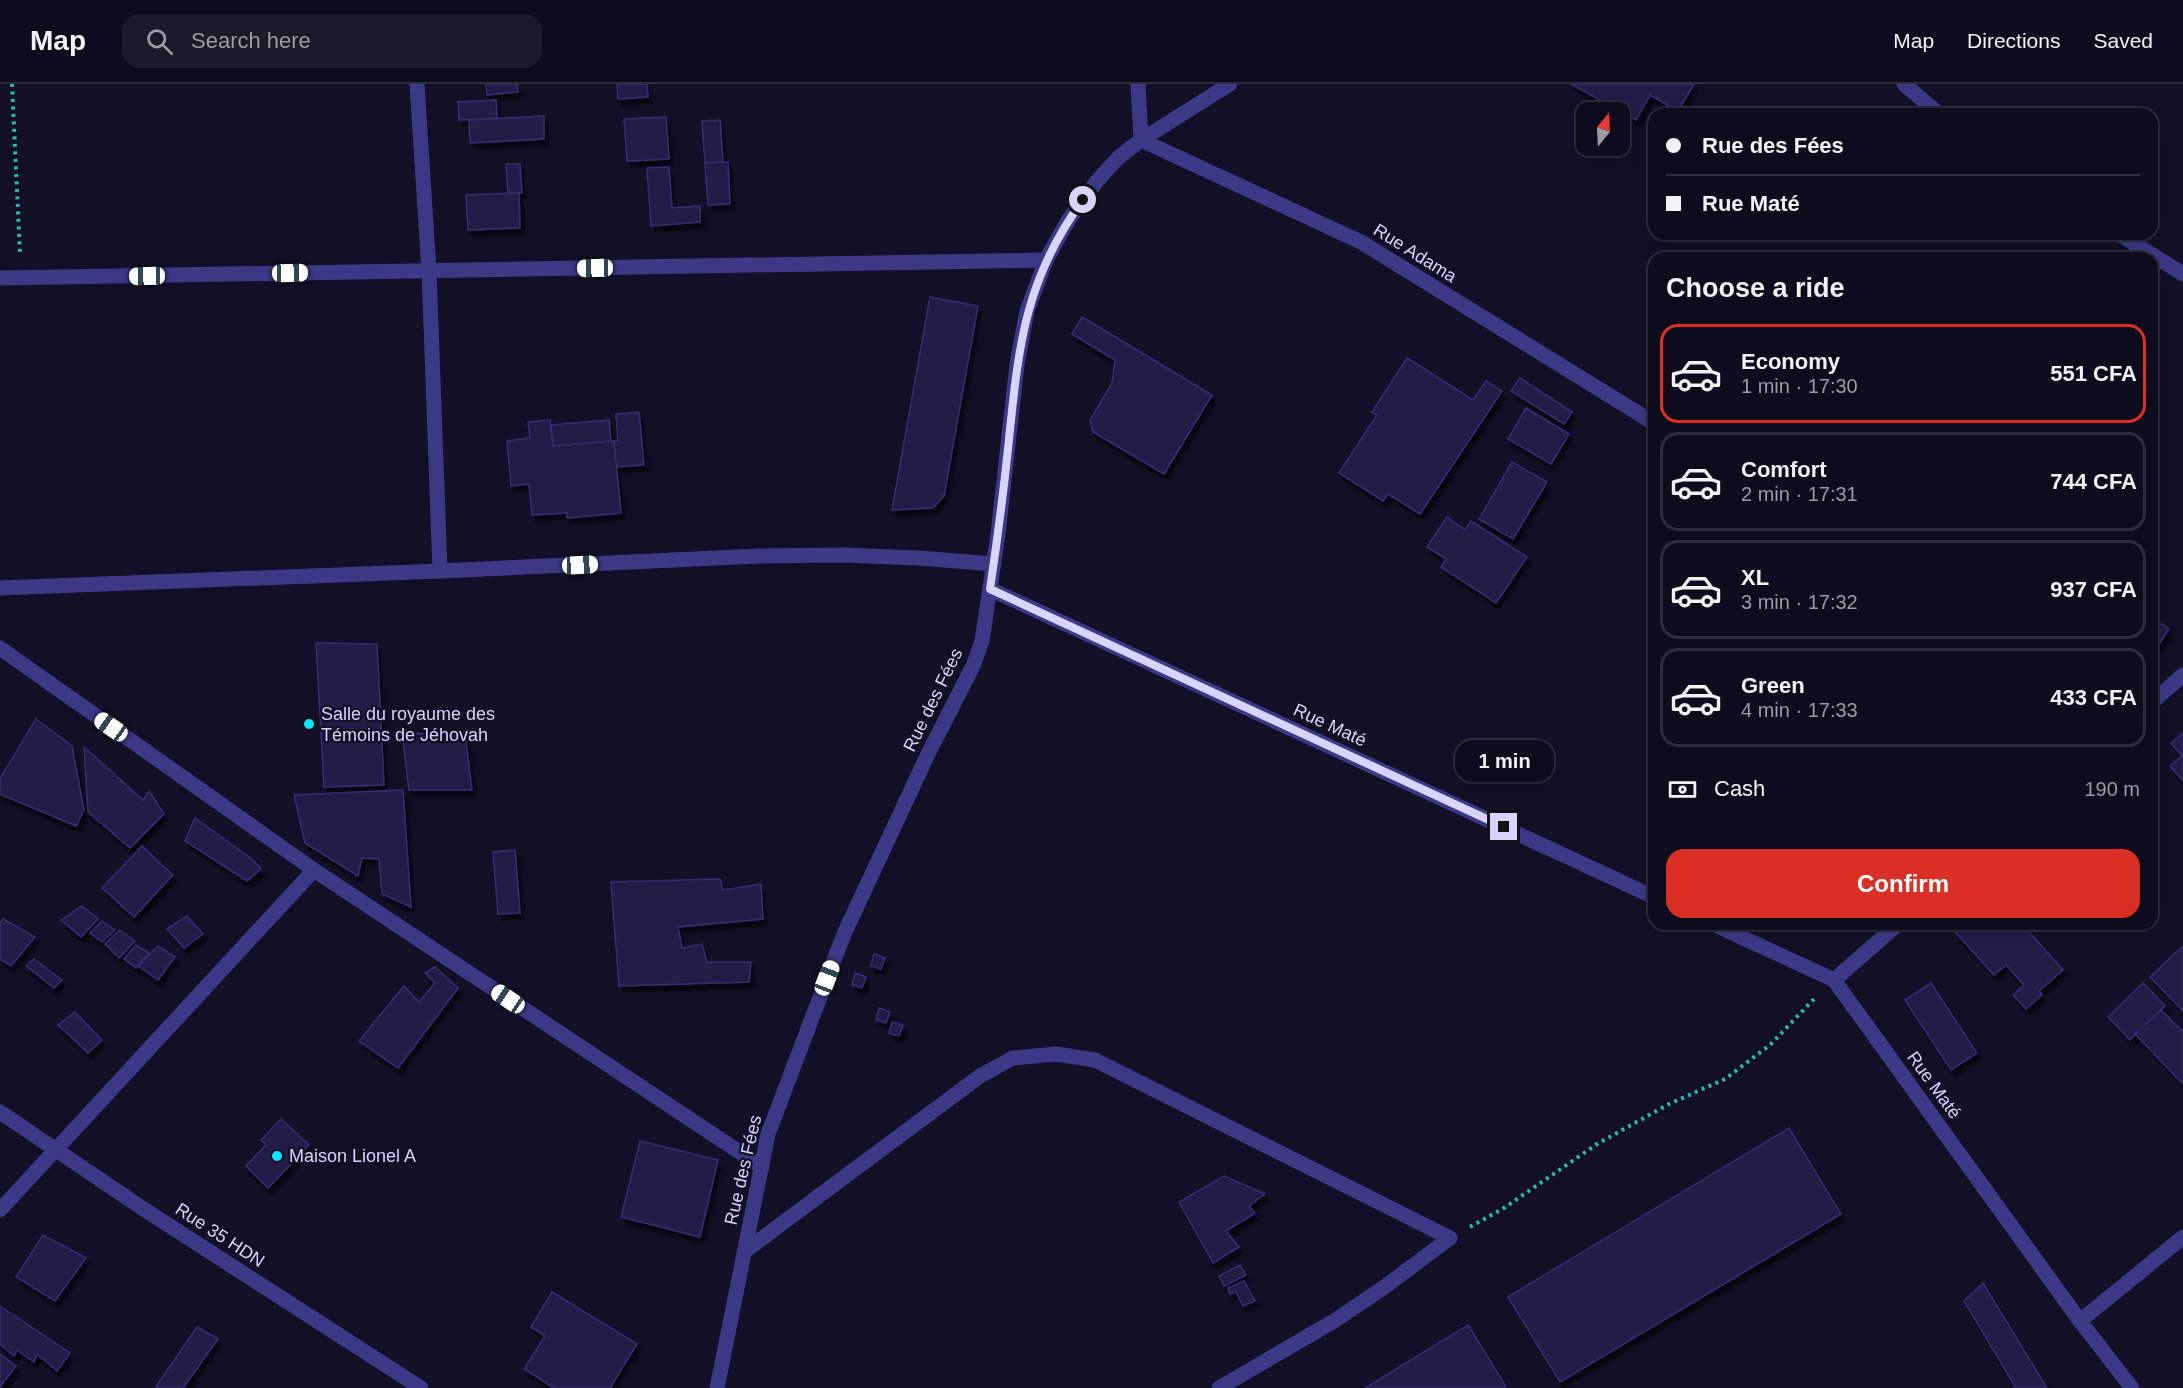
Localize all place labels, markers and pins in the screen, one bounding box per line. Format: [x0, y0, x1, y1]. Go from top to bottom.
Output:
place label: Salle du royaume des Témoins de Jéhovah [321, 704, 495, 745]
marker: Salle du royaume des Témoins de Jéhovah [302, 717, 316, 731]
place label: Maison Lionel A [289, 1146, 416, 1166]
marker: Maison Lionel A [270, 1149, 284, 1163]

